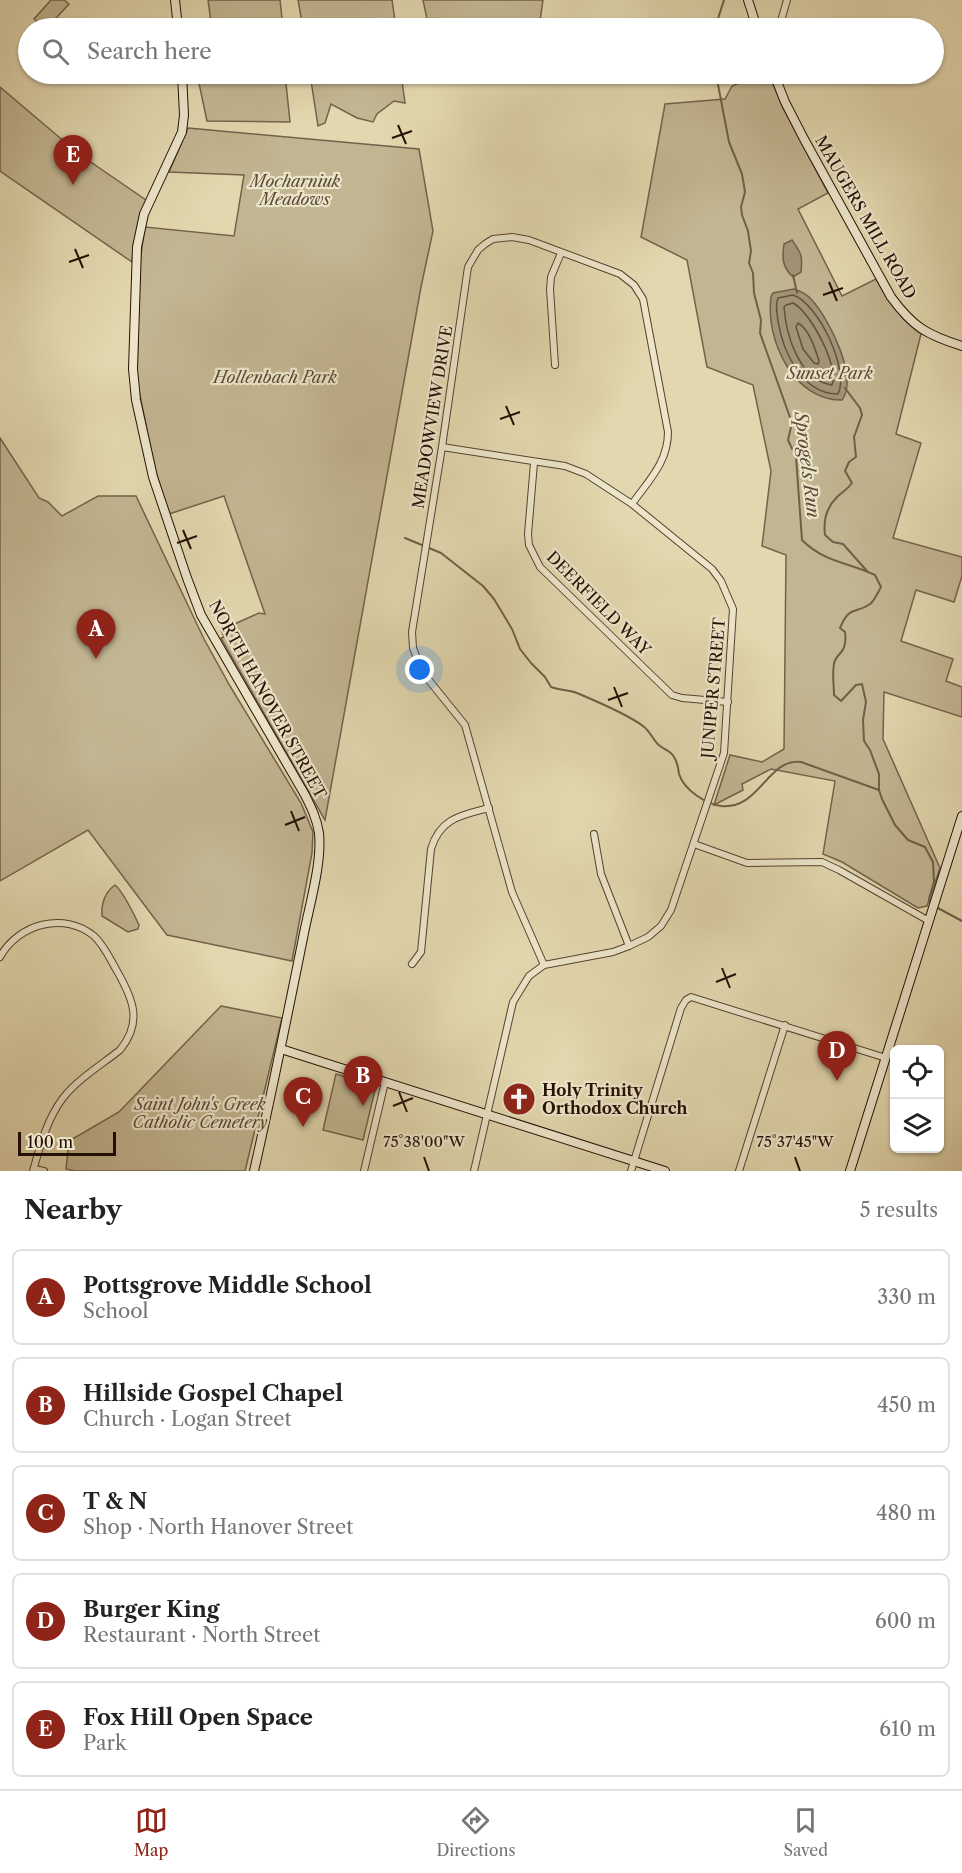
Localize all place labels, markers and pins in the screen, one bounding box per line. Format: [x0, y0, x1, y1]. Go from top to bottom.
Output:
pin: E [54, 136, 92, 185]
pin: A [76, 610, 116, 659]
pin: D [818, 1032, 856, 1081]
pin: B [344, 1056, 382, 1106]
pin: C [284, 1078, 322, 1127]
place label: Holy Trinity Orthodox Church [542, 1080, 687, 1118]
church icon: Holy Trinity Orthodox Church [501, 1081, 537, 1117]

